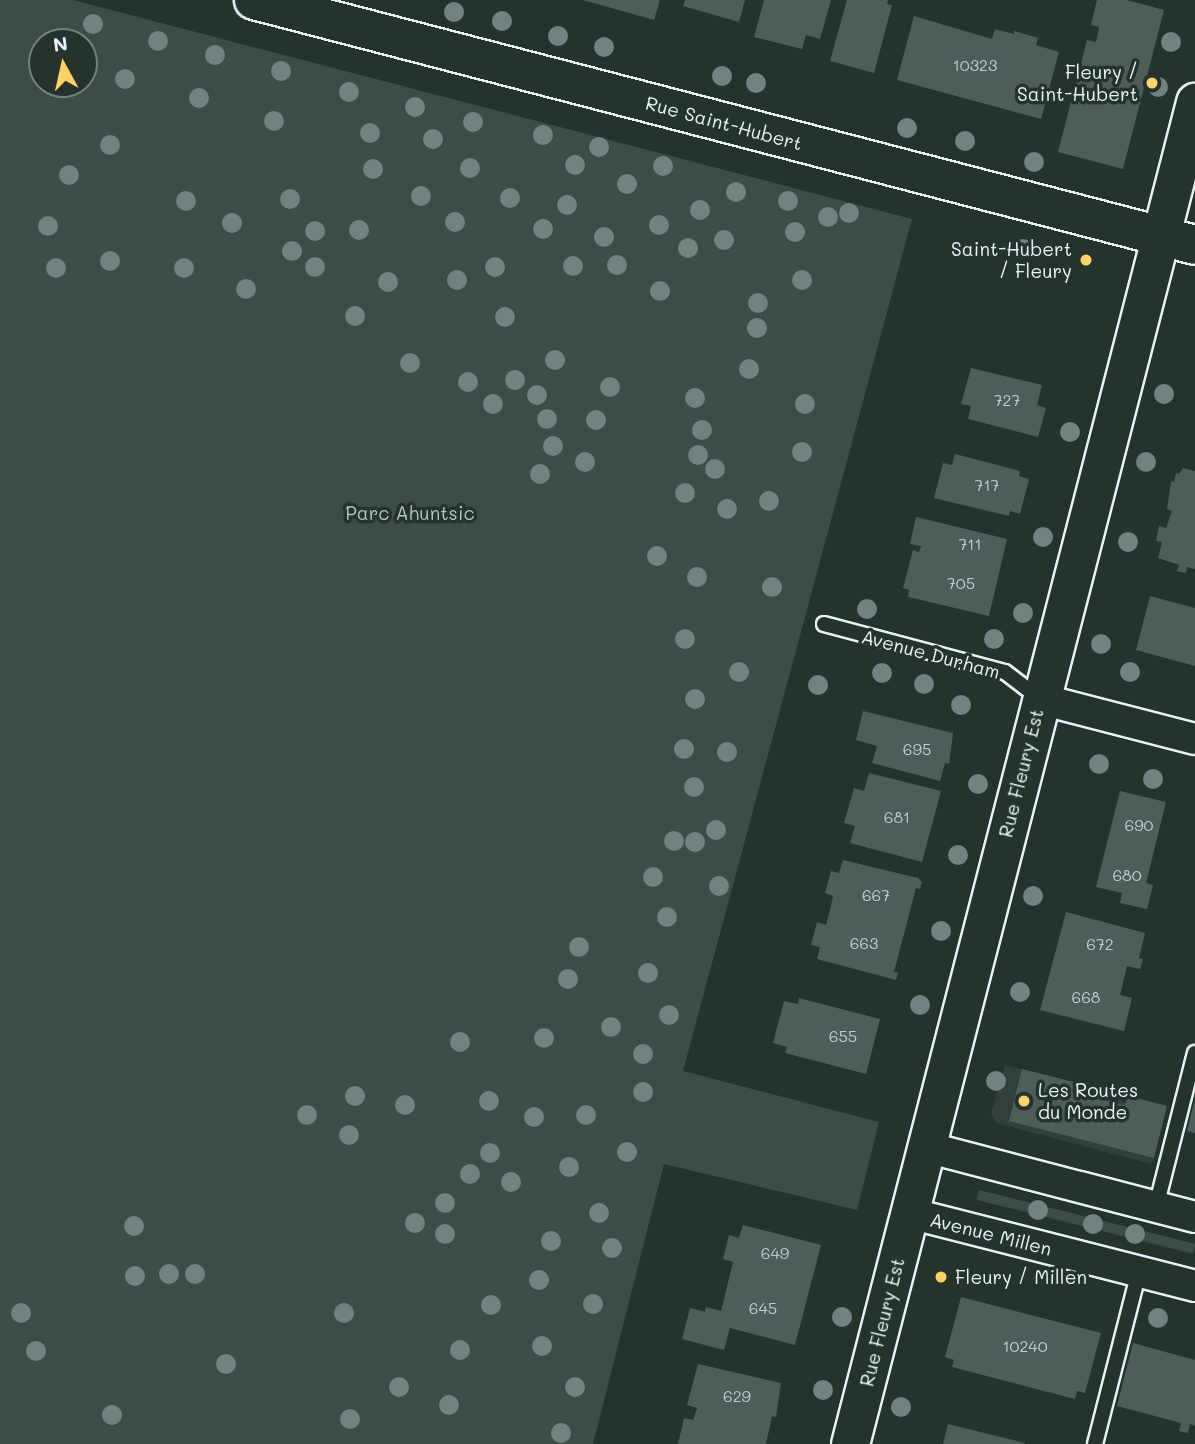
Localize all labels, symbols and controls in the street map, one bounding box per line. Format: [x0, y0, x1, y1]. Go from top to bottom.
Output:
north arrow [28, 28, 98, 98]
text: N [51, 30, 69, 57]
house number: 10323 [953, 55, 997, 75]
place label: Fleury / Saint-Hubert [1017, 61, 1138, 105]
marker: Fleury / Saint-Hubert [1144, 75, 1160, 91]
street label: Rue Saint-Hubert [643, 91, 805, 155]
place label: Saint-Hubert / Fleury [951, 238, 1072, 282]
marker: Saint-Hubert / Fleury [1078, 252, 1094, 268]
house number: 727 [994, 390, 1020, 410]
house number: 717 [975, 475, 999, 495]
park label: Parc Ahuntsic [345, 502, 475, 524]
house number: 711 [958, 534, 982, 554]
house number: 705 [947, 573, 975, 593]
street label: Avenue Durham [859, 625, 1003, 683]
street label: Rue Fleury Est [994, 706, 1048, 840]
house number: 695 [903, 739, 931, 759]
house number: 681 [884, 807, 910, 827]
house number: 690 [1125, 815, 1153, 835]
house number: 680 [1112, 865, 1142, 885]
house number: 667 [862, 885, 890, 905]
house number: 663 [850, 933, 878, 953]
house number: 672 [1086, 934, 1114, 954]
house number: 668 [1071, 987, 1101, 1007]
house number: 655 [829, 1026, 857, 1046]
place label: Les Routes du Monde [1038, 1079, 1138, 1123]
marker: Les Routes du Monde [1016, 1093, 1032, 1109]
street label: Avenue Millen [928, 1208, 1054, 1260]
house number: 649 [761, 1243, 789, 1263]
street label: Rue Fleury Est [855, 1255, 909, 1389]
place label: Fleury / Millen [955, 1266, 1087, 1288]
marker: Fleury / Millen [933, 1269, 949, 1285]
house number: 645 [749, 1298, 777, 1318]
house number: 10240 [1002, 1336, 1048, 1356]
house number: 629 [723, 1386, 751, 1406]

